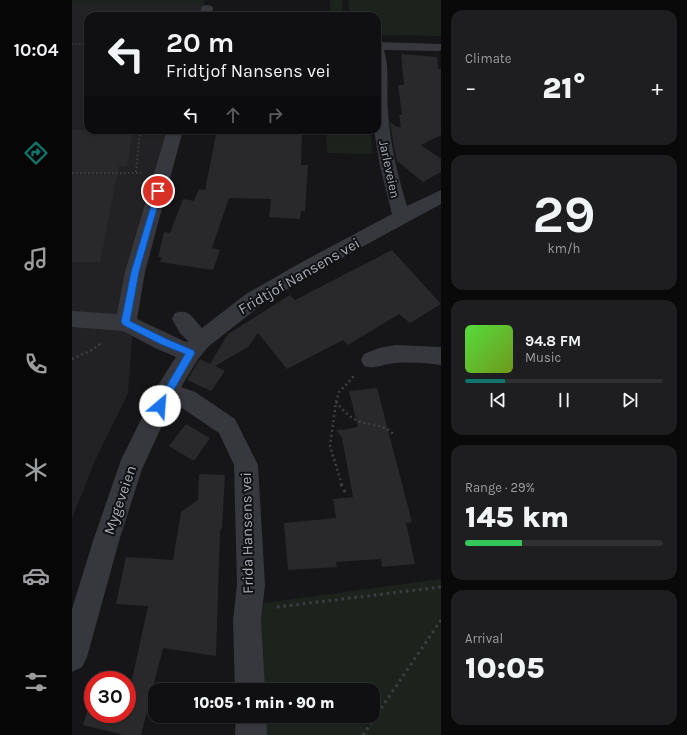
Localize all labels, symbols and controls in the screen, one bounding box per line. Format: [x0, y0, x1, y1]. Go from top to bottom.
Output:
text: 20 m [166, 26, 234, 59]
icon: left [100, 28, 152, 80]
text: 10:04 [14, 39, 58, 61]
text: Climate [465, 51, 511, 66]
text: Fridtjof Nansens vei [166, 60, 331, 82]
text: 21° [542, 70, 586, 106]
text: − [465, 75, 477, 101]
text: + [651, 75, 663, 101]
icon: left [180, 104, 202, 126]
icon: ahead [222, 104, 244, 126]
icon: right [264, 104, 286, 126]
icon: directions [22, 139, 50, 167]
street label: Jarleveien [376, 139, 403, 200]
pin [141, 174, 175, 208]
icon: arrive [147, 180, 169, 202]
text: 29 [532, 184, 596, 245]
street label: Fridtjof Nansens vei [235, 234, 363, 318]
text: km/h [548, 241, 580, 256]
icon: music [22, 245, 50, 273]
text: 94.8 FM [525, 332, 581, 350]
icon: phone [22, 350, 50, 378]
text: Music [525, 350, 561, 365]
position arrow [139, 385, 181, 427]
icon: previous [487, 389, 509, 411]
icon: pause [553, 389, 575, 411]
icon: next [619, 389, 641, 411]
icon: climate [22, 456, 50, 484]
street label: Mygeveien [100, 463, 140, 537]
street label: Frida Hansens vei [237, 472, 257, 594]
text: Range · 29% [465, 480, 535, 495]
text: 145 km [465, 499, 569, 535]
icon: car [22, 562, 50, 590]
text: Arrival [465, 631, 503, 646]
text: 10:05 [465, 650, 544, 686]
icon: filters [22, 668, 50, 696]
speed limit sign: 30 [84, 671, 136, 723]
text: 10:05 · 1 min · 90 m [194, 694, 334, 712]

